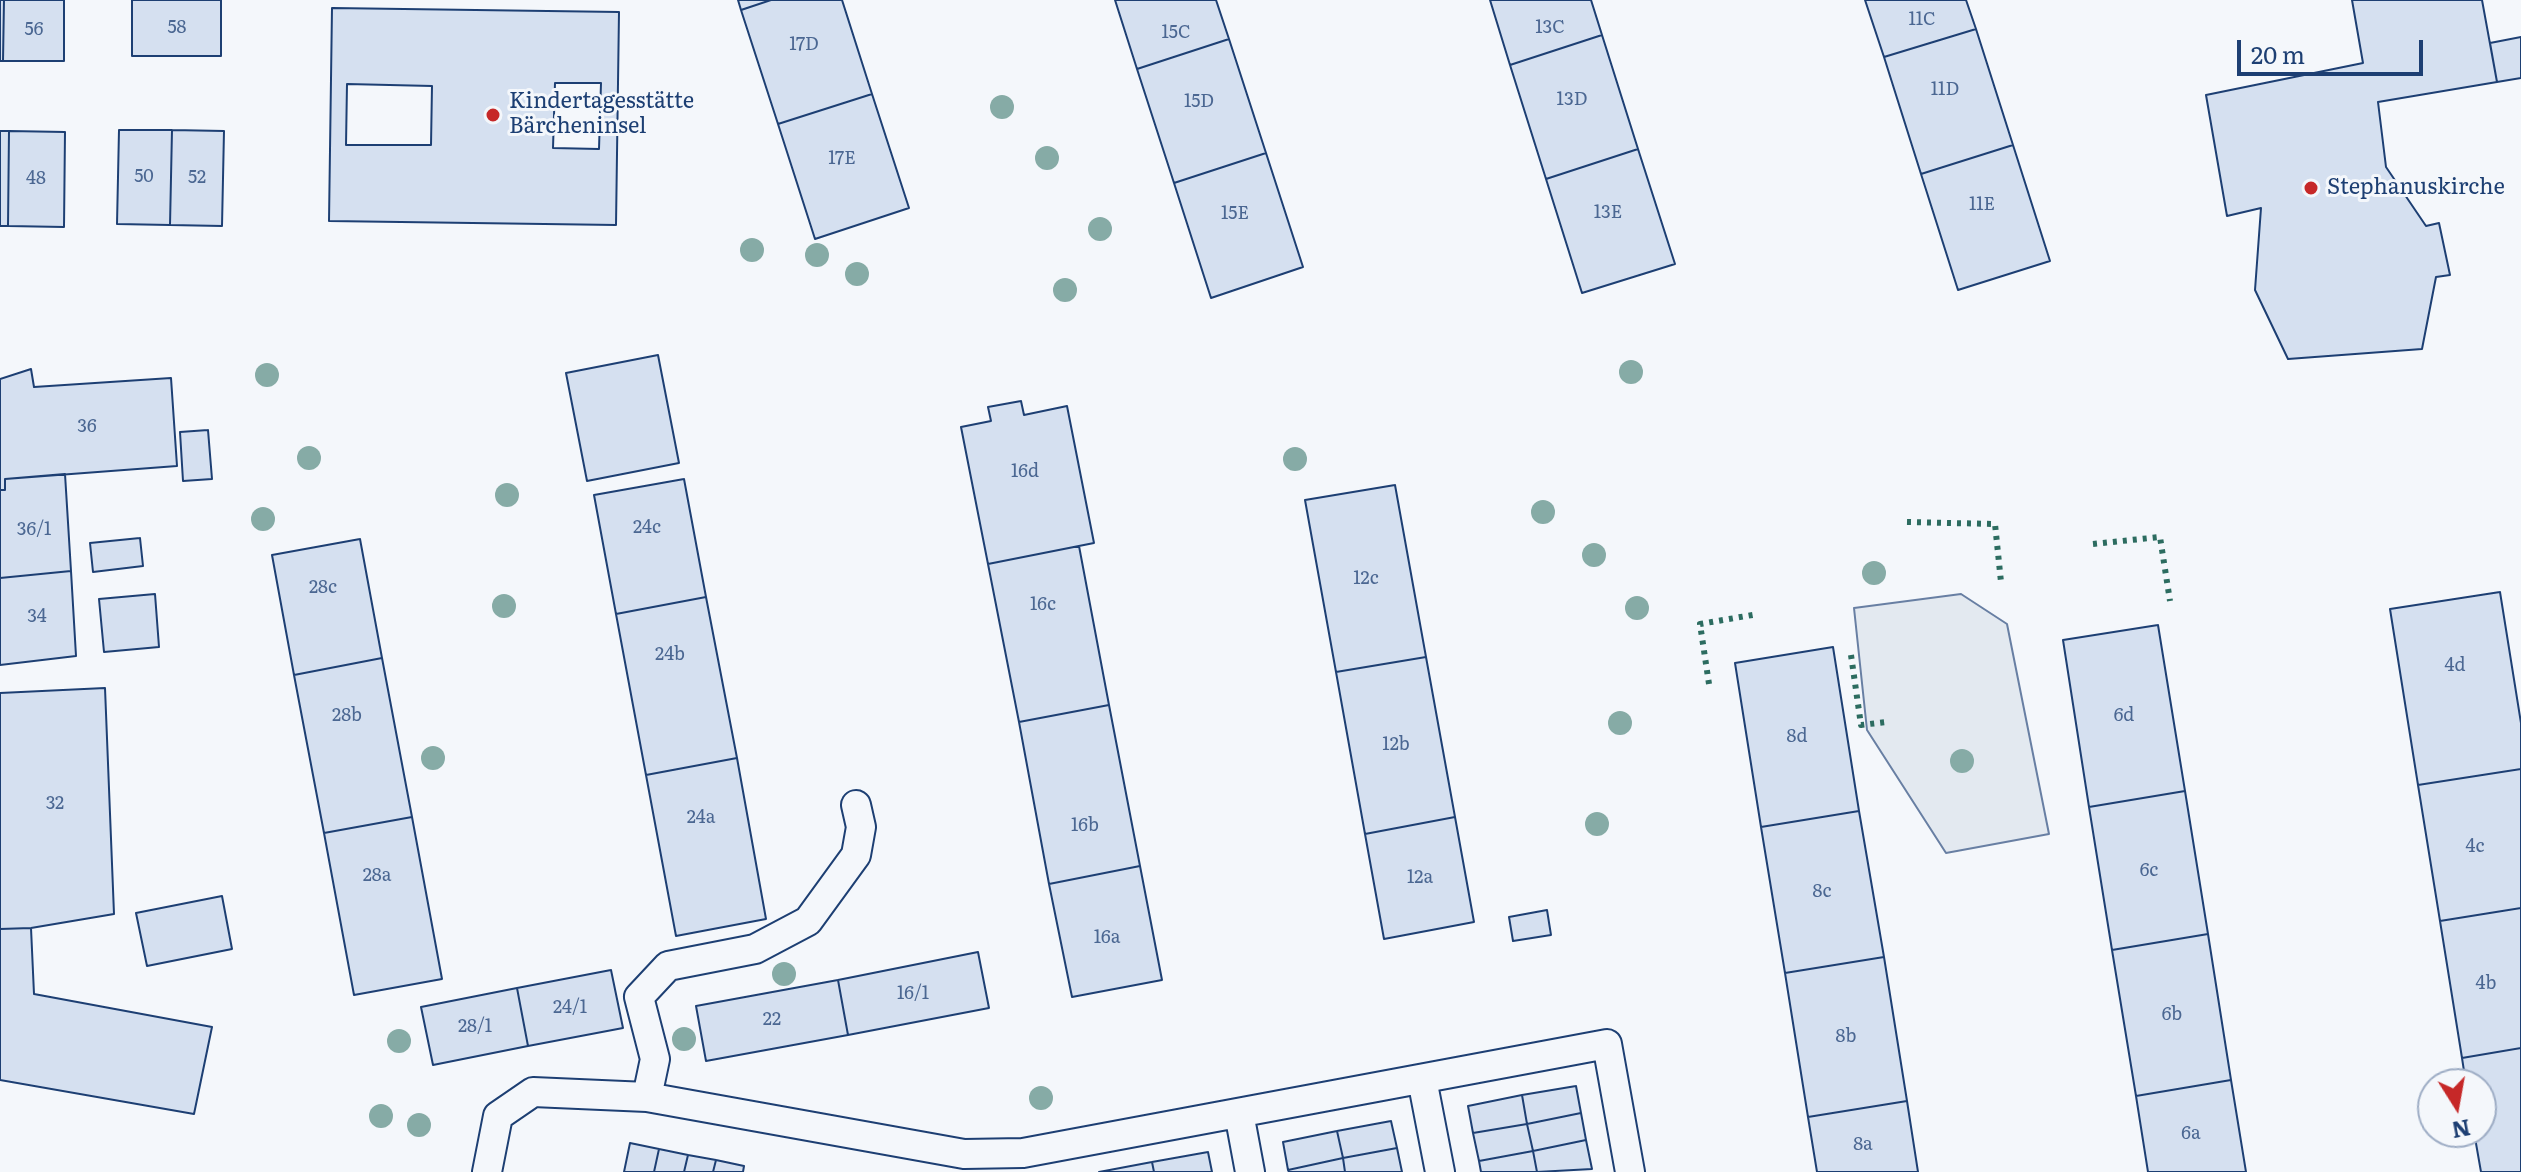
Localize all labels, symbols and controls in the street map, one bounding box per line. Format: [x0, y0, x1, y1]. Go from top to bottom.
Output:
house number: 11C [1908, 9, 1936, 31]
house number: 58 [167, 17, 187, 39]
house number: 13C [1535, 17, 1565, 39]
house number: 56 [25, 19, 43, 41]
house number: 15C [1161, 22, 1191, 44]
scale bar [2241, 24, 2427, 74]
house number: 17D [789, 34, 819, 56]
text: 20 m [2251, 36, 2305, 71]
house number: 11D [1931, 79, 1959, 101]
place label: Kindertagesstätte Bärcheninsel [509, 89, 694, 140]
house number: 13D [1557, 89, 1587, 111]
house number: 15D [1184, 91, 1214, 113]
marker: Kindertagesstätte Bärcheninsel [484, 106, 502, 124]
house number: 17E [828, 148, 856, 170]
house number: 50 [134, 166, 154, 188]
house number: 52 [188, 167, 206, 189]
house number: 48 [26, 168, 46, 190]
place label: Stephanuskirche [2327, 175, 2505, 201]
marker: Stephanuskirche [2302, 179, 2320, 197]
house number: 11E [1969, 194, 1995, 216]
house number: 13E [1594, 202, 1622, 224]
house number: 15E [1221, 203, 1249, 225]
house number: 36 [77, 416, 97, 438]
house number: 16d [1011, 461, 1039, 483]
house number: 24c [633, 517, 661, 539]
house number: 36/1 [17, 519, 51, 541]
house number: 12c [1353, 568, 1379, 590]
house number: 28c [309, 577, 337, 599]
house number: 16c [1030, 594, 1056, 616]
house number: 34 [27, 606, 47, 628]
house number: 24b [655, 644, 685, 666]
house number: 4d [2445, 655, 2465, 677]
house number: 28b [332, 705, 362, 727]
house number: 6d [2114, 705, 2134, 727]
house number: 8d [1787, 726, 1807, 748]
house number: 12b [1382, 734, 1410, 756]
house number: 32 [46, 793, 64, 815]
house number: 24a [687, 807, 715, 829]
house number: 16b [1071, 815, 1099, 837]
house number: 4c [2466, 836, 2484, 858]
house number: 6c [2140, 860, 2158, 882]
house number: 28a [363, 865, 391, 887]
house number: 12a [1407, 867, 1433, 889]
house number: 8c [1813, 881, 1831, 903]
house number: 16a [1094, 927, 1120, 949]
house number: 4b [2476, 973, 2496, 995]
house number: 16/1 [897, 983, 929, 1005]
house number: 24/1 [553, 997, 587, 1019]
house number: 6b [2162, 1004, 2182, 1026]
house number: 22 [763, 1009, 781, 1031]
house number: 28/1 [458, 1016, 492, 1038]
house number: 8b [1836, 1026, 1856, 1048]
north arrow [2417, 1068, 2497, 1148]
text: N [2449, 1112, 2474, 1148]
house number: 6a [2181, 1123, 2201, 1145]
house number: 8a [1853, 1134, 1873, 1156]

